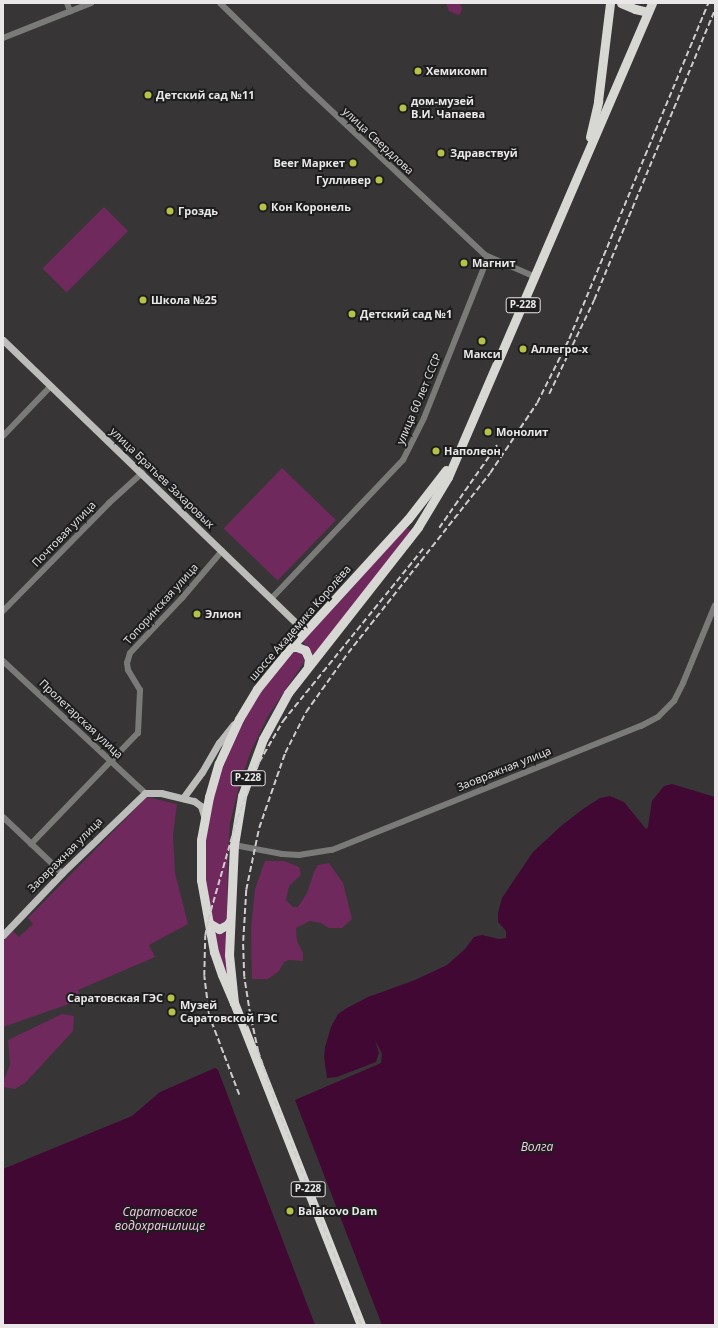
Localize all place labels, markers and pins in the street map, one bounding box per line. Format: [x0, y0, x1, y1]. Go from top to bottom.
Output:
place label: Хемикомп [426, 64, 487, 78]
marker: Хемикомп [413, 66, 423, 76]
place label: Детский сад №11 [156, 88, 255, 102]
marker: Детский сад №11 [143, 90, 153, 100]
place label: дом-музей В.И. Чапаева [411, 95, 485, 121]
marker: дом-музей В.И. Чапаева [398, 103, 408, 113]
place label: Здравствуй [450, 146, 518, 160]
marker: Здравствуй [435, 147, 447, 159]
place label: Beer Маркет [273, 156, 345, 170]
marker: Beer Маркет [348, 158, 358, 168]
place label: Гулливер [316, 173, 371, 187]
marker: Гулливер [374, 175, 384, 185]
place label: Кон Коронель [271, 200, 351, 214]
marker: Кон Коронель [258, 202, 268, 212]
place label: Гроздь [178, 204, 218, 218]
marker: Гроздь [165, 206, 175, 216]
place label: Магнит [472, 256, 516, 270]
marker: Магнит [459, 258, 469, 268]
place label: Школа №25 [151, 293, 217, 307]
marker: Школа №25 [138, 295, 148, 305]
place label: Детский сад №1 [360, 307, 452, 321]
marker: Детский сад №1 [347, 309, 357, 319]
marker: Макси [477, 336, 487, 346]
place label: Аллегро-х [531, 342, 588, 356]
marker: Аллегро-х [518, 344, 528, 354]
place label: Макси [463, 347, 501, 361]
place label: Монолит [496, 425, 548, 439]
marker: Монолит [483, 427, 493, 437]
place label: Наполеон [444, 444, 501, 458]
marker: Наполеон [431, 446, 441, 456]
place label: Элион [205, 607, 241, 621]
marker: Элион [192, 609, 202, 619]
place label: Саратовская ГЭС [67, 991, 163, 1005]
marker: Саратовская ГЭС [166, 993, 176, 1003]
place label: Музей Саратовской ГЭС [180, 999, 278, 1025]
marker: Музей Саратовской ГЭС [167, 1007, 177, 1017]
place label: Balakovo Dam [298, 1204, 377, 1218]
marker: Balakovo Dam [285, 1206, 295, 1216]

